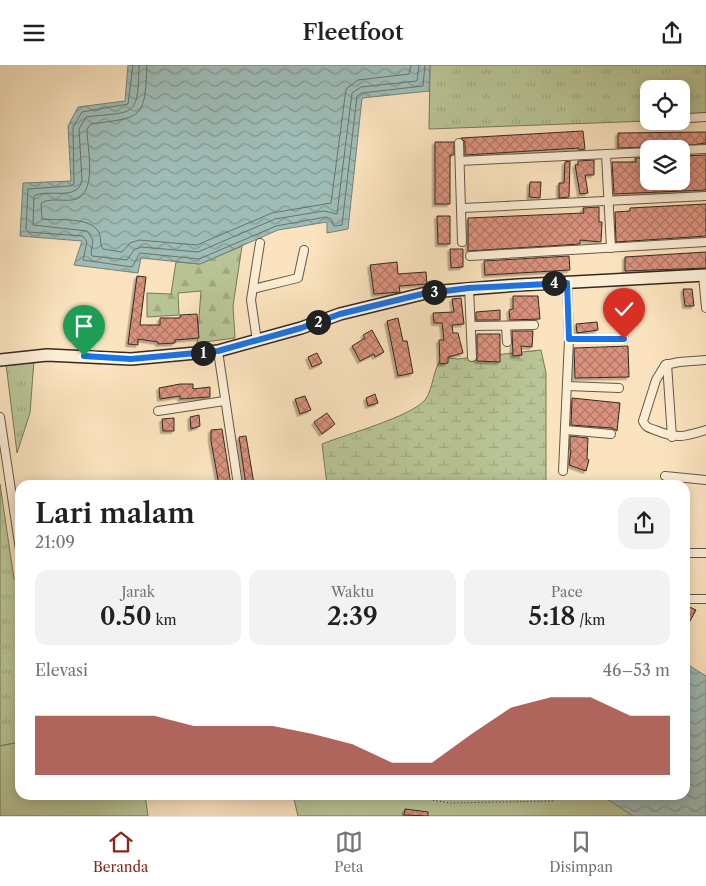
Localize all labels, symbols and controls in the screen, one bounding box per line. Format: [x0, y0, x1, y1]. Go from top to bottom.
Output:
icon: menu [20, 19, 48, 47]
text: Fleetfoot [303, 19, 403, 46]
icon: share [658, 19, 686, 47]
map controls [640, 80, 690, 190]
button: locate [640, 80, 690, 130]
button: layers [640, 140, 690, 190]
pin: 4 [542, 271, 566, 295]
text: 4 [550, 274, 559, 292]
pin: 3 [422, 279, 446, 305]
text: 3 [431, 283, 438, 301]
pin [603, 288, 645, 339]
icon: check [610, 295, 638, 323]
pin [63, 305, 105, 356]
pin: 2 [306, 309, 330, 335]
icon: arrive [70, 312, 98, 340]
text: 2 [314, 313, 323, 331]
pin: 1 [190, 341, 216, 365]
text: 1 [200, 344, 207, 362]
text: Lari malam [35, 496, 195, 530]
button: share [618, 497, 670, 549]
text: 21:09 [35, 532, 75, 552]
text: Jarak [121, 583, 155, 601]
text: Waktu [331, 583, 374, 601]
text: Pace [551, 583, 583, 601]
text: 0.50 [100, 601, 152, 632]
text: 2:39 [327, 601, 378, 632]
text: 5:18 [528, 601, 575, 632]
text: km [152, 611, 177, 629]
text: /km [575, 611, 605, 629]
text: Elevasi [35, 660, 88, 680]
text: 46–53 m [603, 660, 670, 680]
tab: Beranda [93, 828, 148, 876]
tab: Peta [334, 828, 363, 876]
tab: Disimpan [549, 828, 613, 876]

